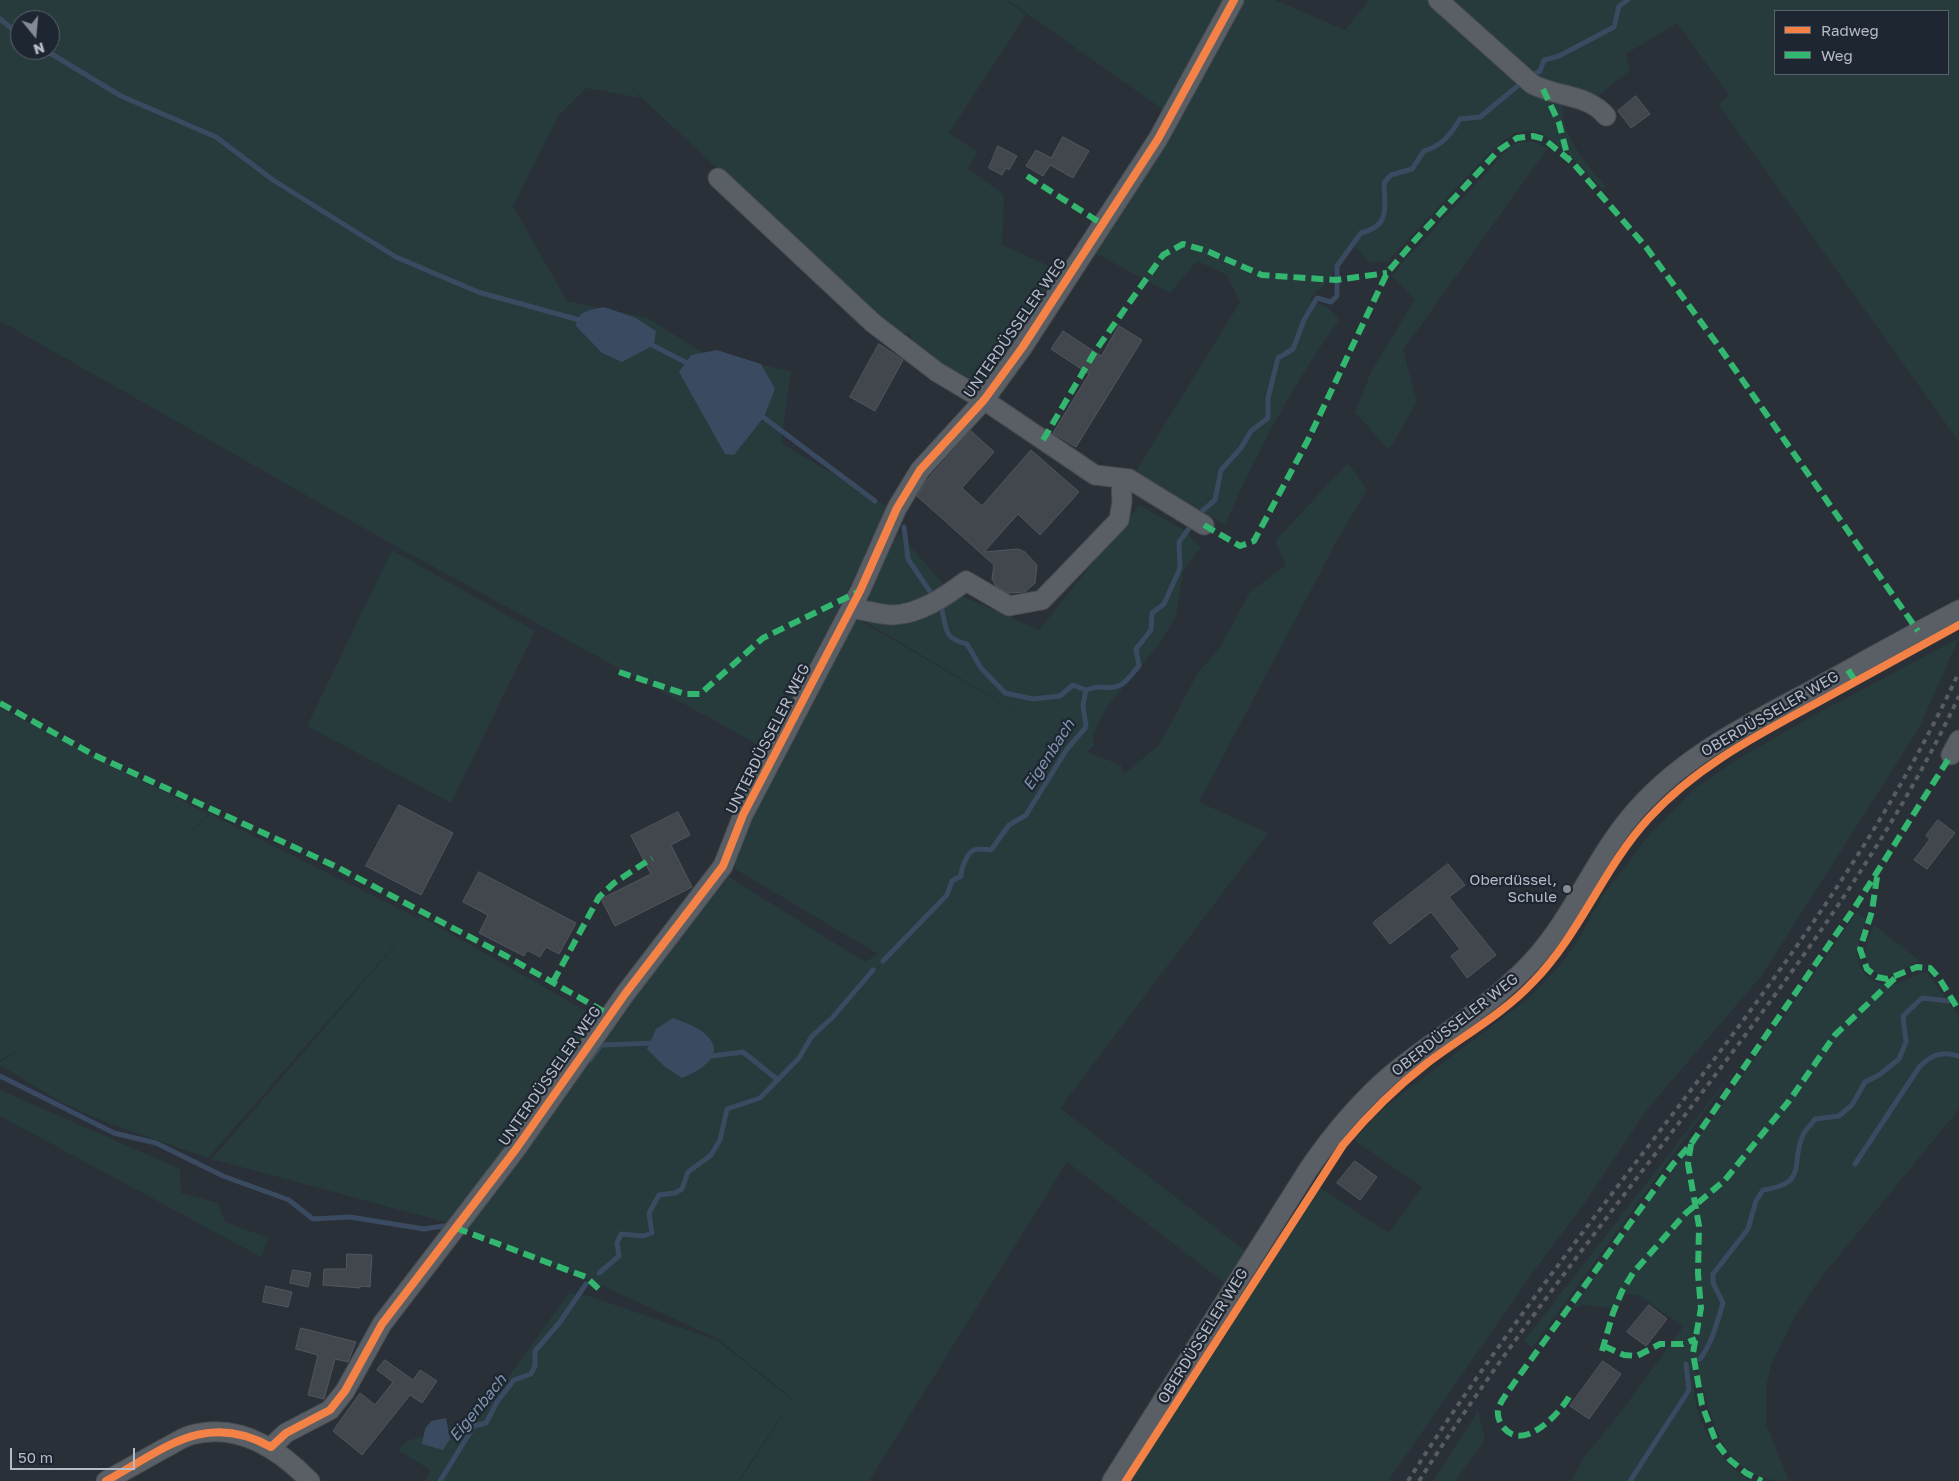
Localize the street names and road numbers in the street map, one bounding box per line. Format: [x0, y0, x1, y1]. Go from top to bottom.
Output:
street label: UNTERDÜSSELER WEG [960, 255, 1070, 401]
street label: UNTERDÜSSELER WEG [722, 661, 814, 817]
street label: OBERDÜSSELER WEG [1698, 667, 1842, 761]
street label: OBERDÜSSELER WEG [1388, 970, 1522, 1080]
street label: UNTERDÜSSELER WEG [495, 1003, 605, 1149]
street label: OBERDÜSSELER WEG [1154, 1265, 1252, 1407]

